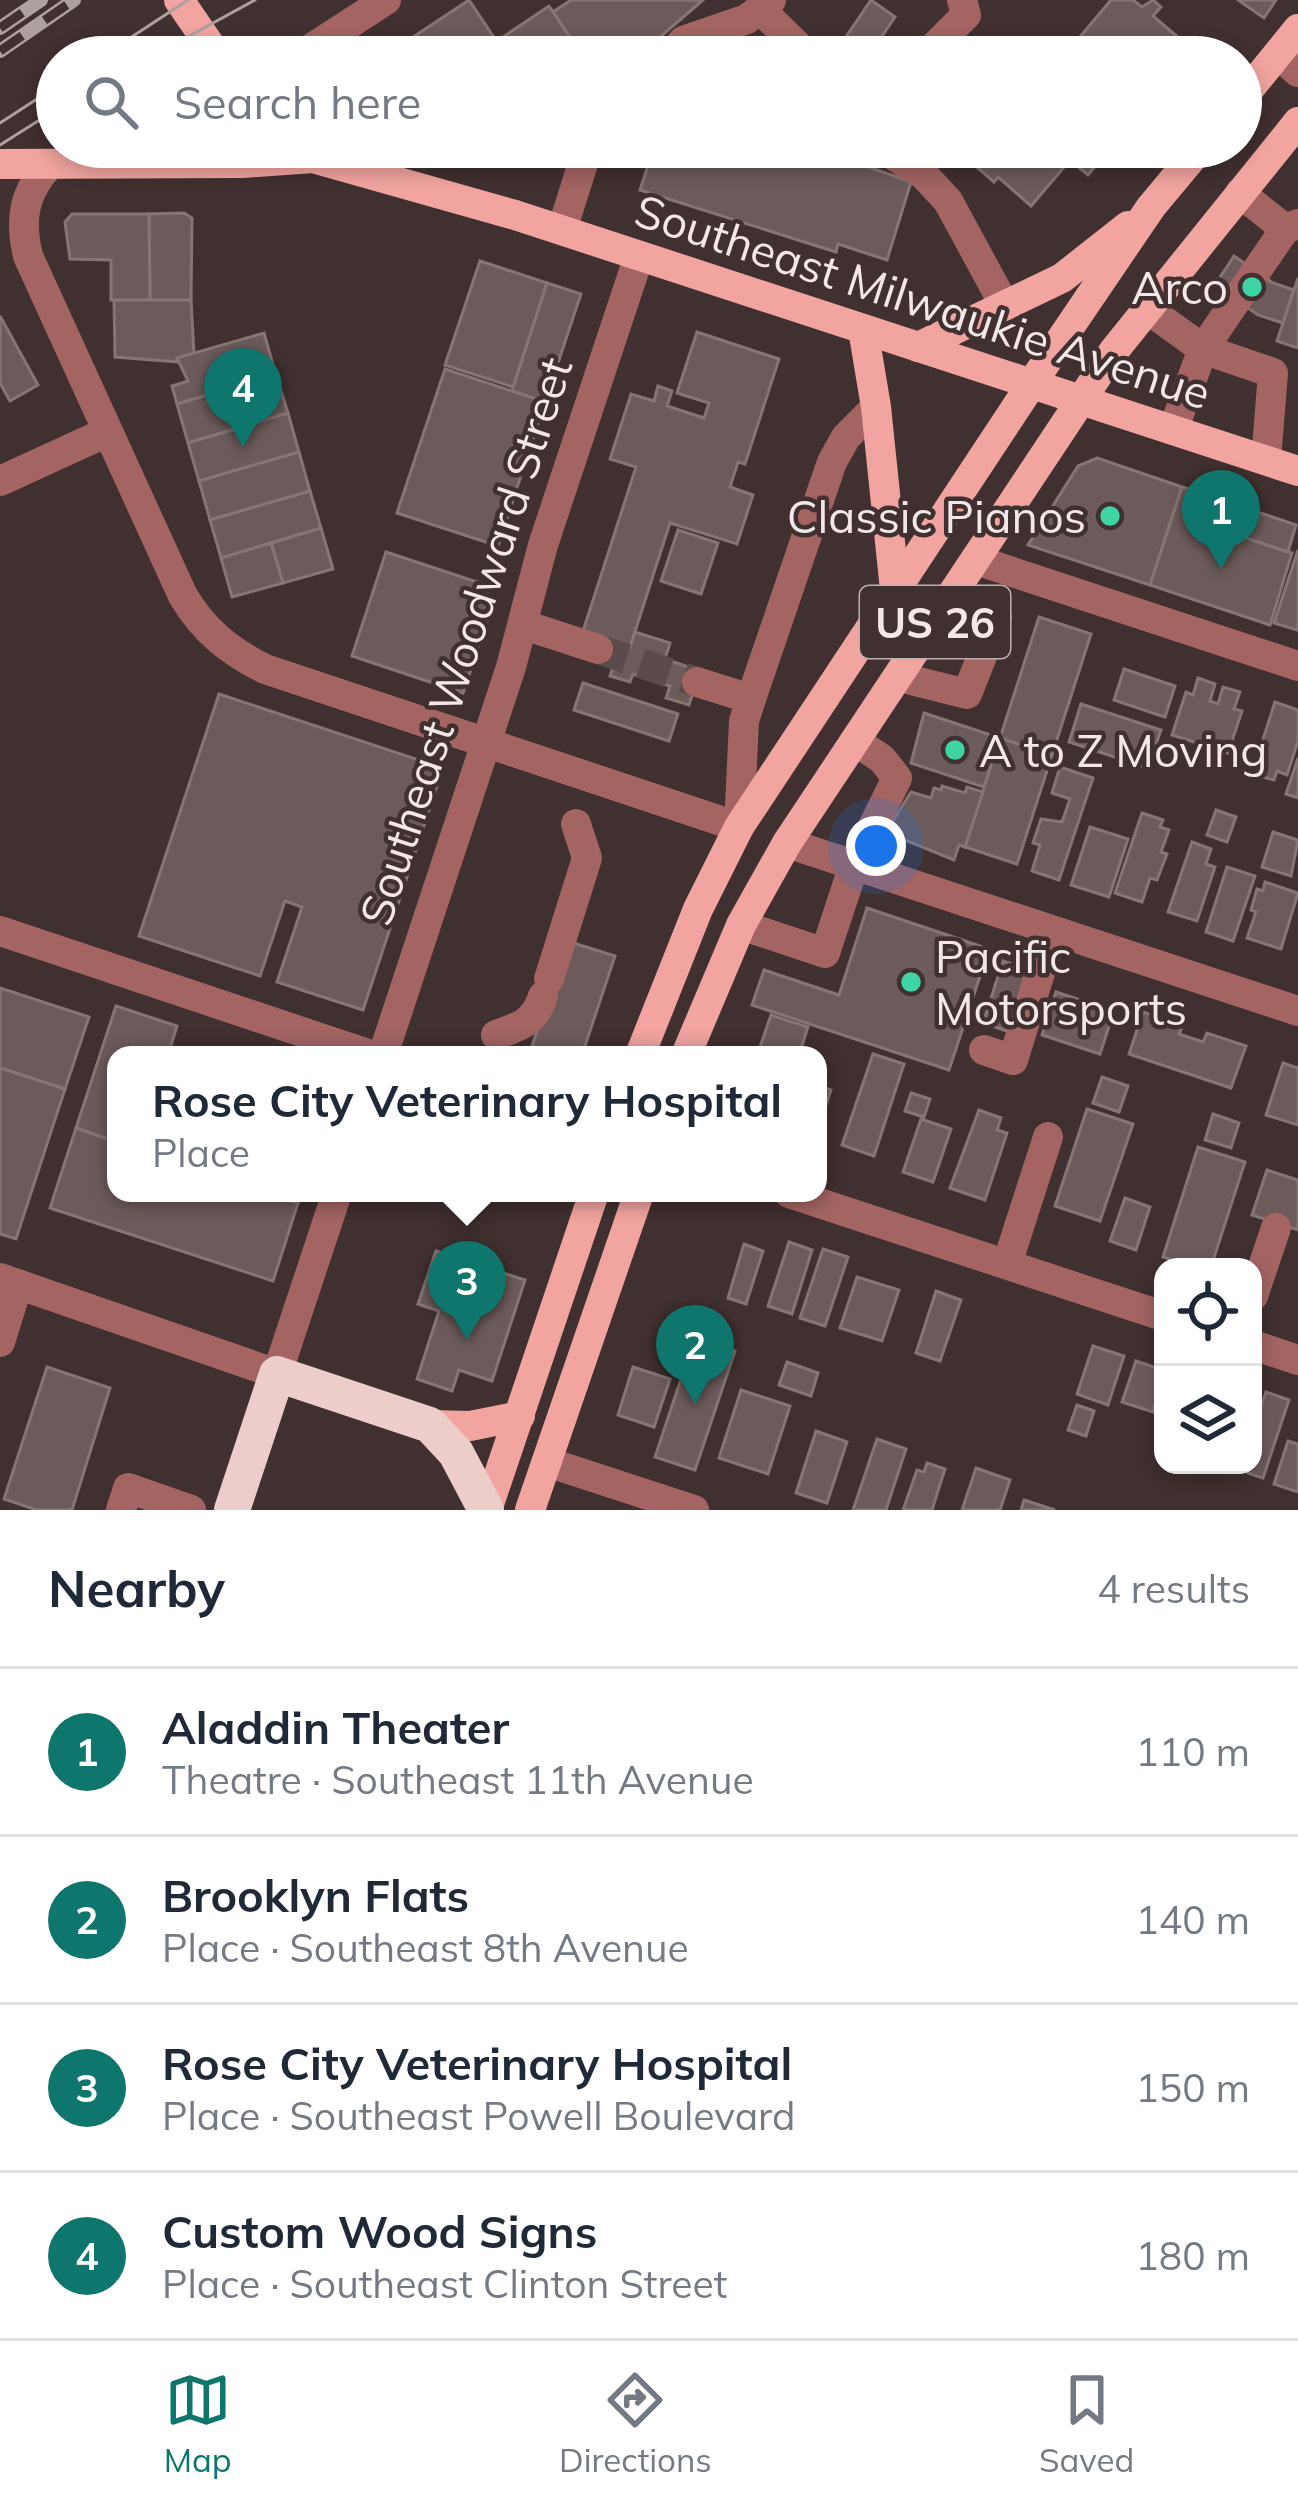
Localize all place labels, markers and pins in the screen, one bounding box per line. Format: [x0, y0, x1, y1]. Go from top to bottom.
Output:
place label: Arco [1131, 259, 1228, 315]
marker: Arco [1239, 274, 1265, 300]
pin: 4 [204, 348, 282, 447]
pin: 1 [1182, 470, 1260, 569]
place label: Classic Pianos [787, 488, 1086, 544]
marker: Classic Pianos [1097, 503, 1123, 529]
place label: A to Z Moving [979, 722, 1267, 778]
marker: A to Z Moving [942, 737, 968, 763]
place label: Pacific Motorsports [935, 928, 1187, 1036]
marker: Pacific Motorsports [898, 969, 924, 995]
pin: 3 [428, 1241, 506, 1340]
pin: 2 [656, 1305, 734, 1404]

